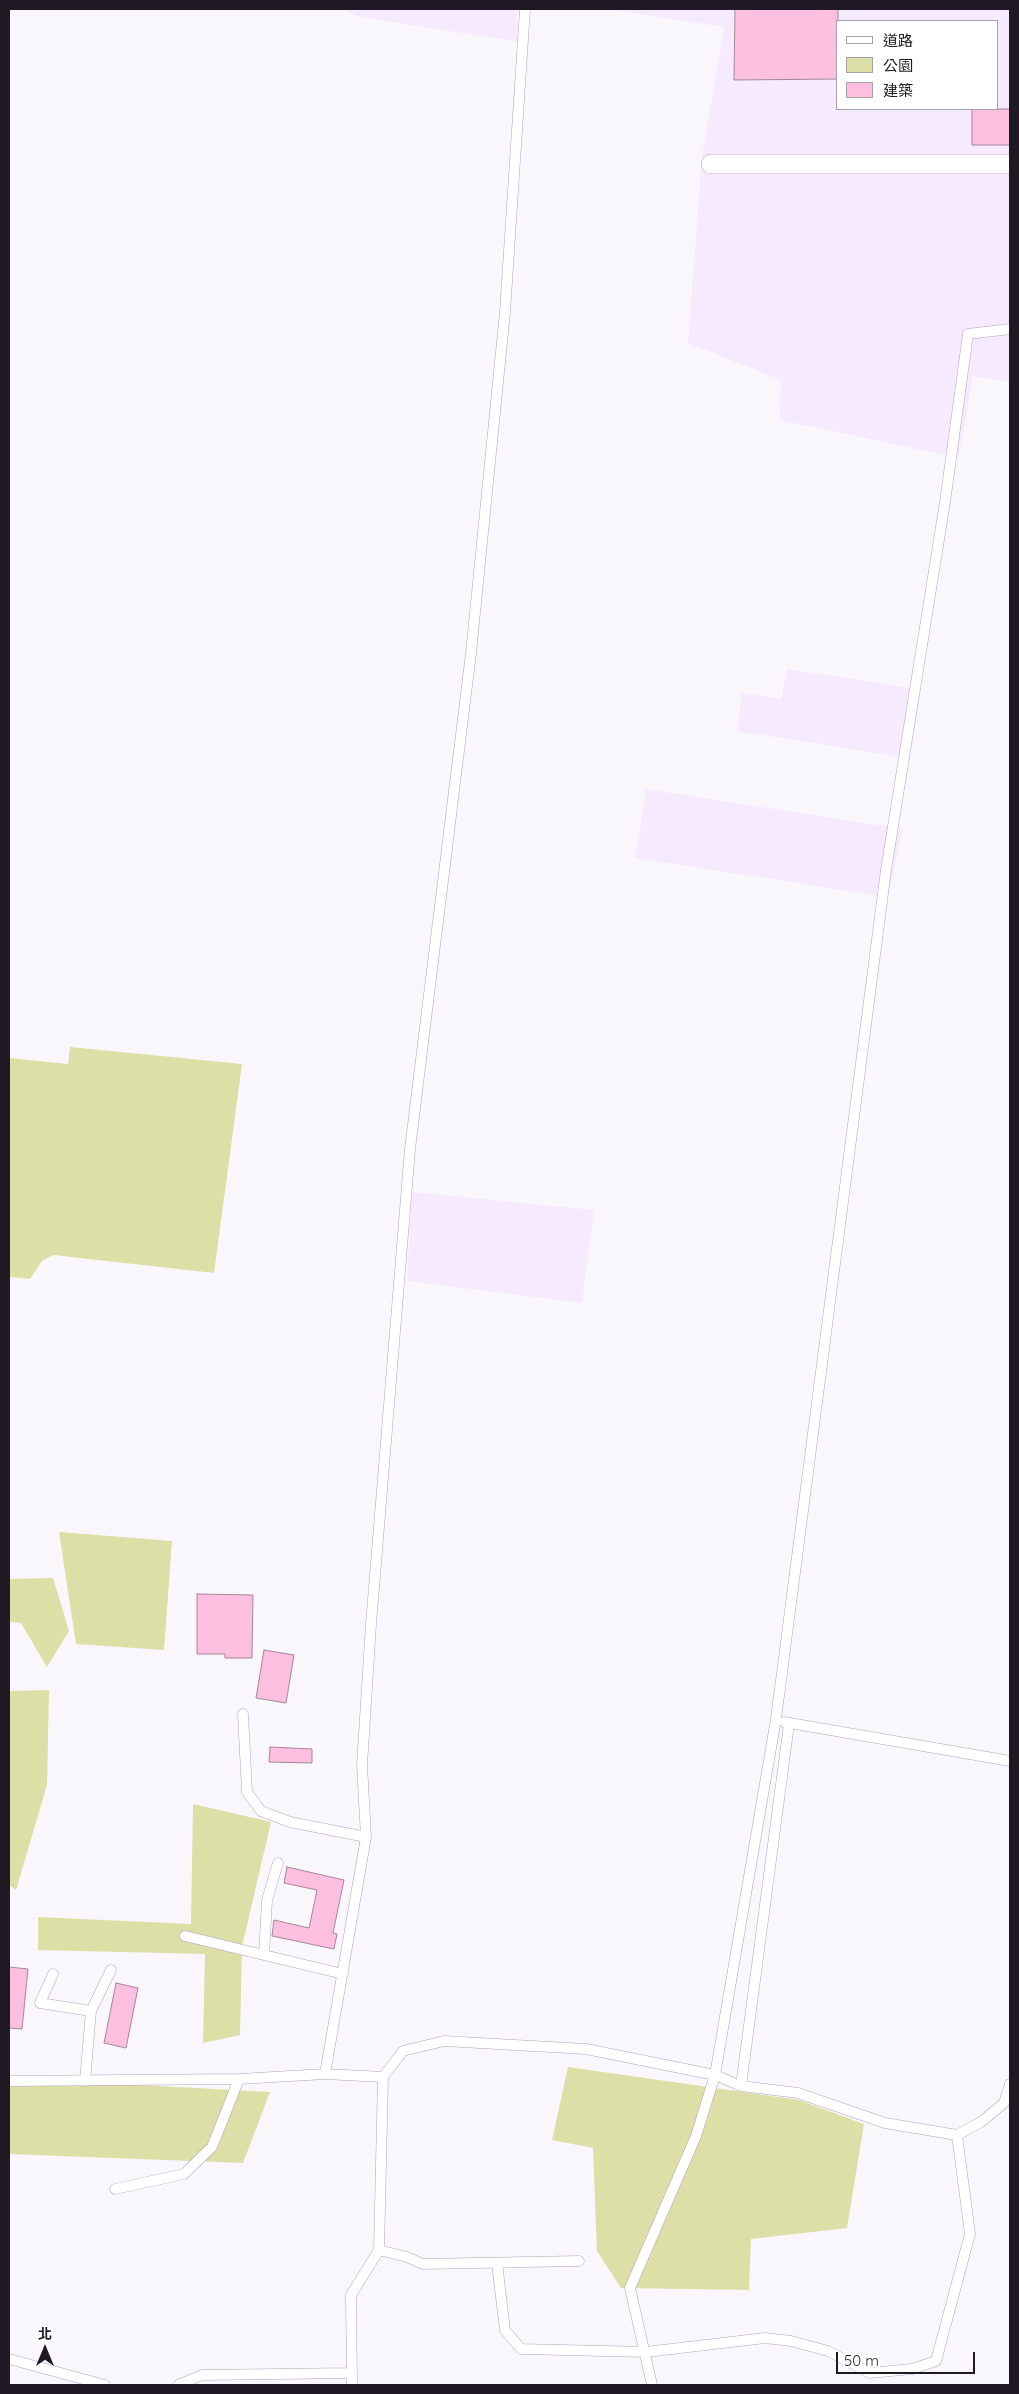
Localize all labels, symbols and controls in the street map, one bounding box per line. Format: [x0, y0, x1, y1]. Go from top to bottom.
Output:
legend [836, 20, 999, 110]
text: 道路 [883, 31, 913, 50]
text: 公園 [883, 56, 913, 75]
text: 建築 [883, 81, 913, 100]
north arrow [20, 2324, 70, 2374]
text: 北 [38, 2325, 52, 2343]
scale bar [839, 2342, 978, 2374]
text: 50 m [844, 2351, 879, 2370]

